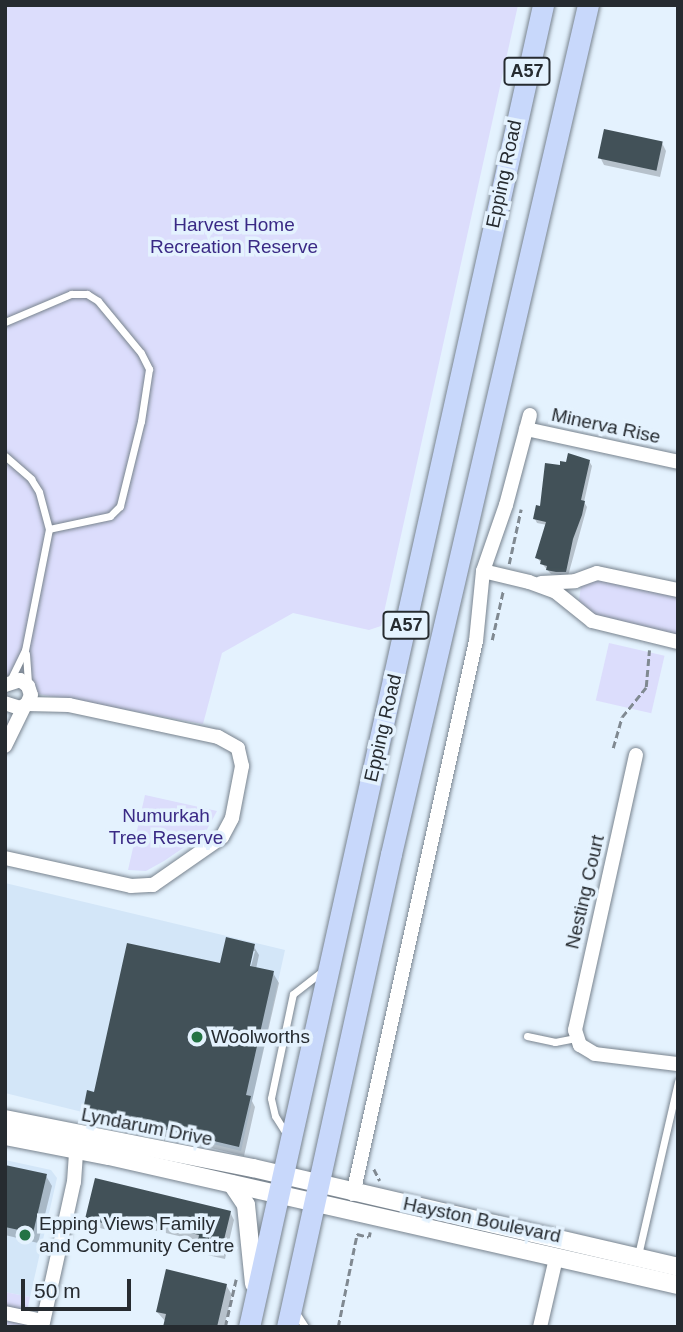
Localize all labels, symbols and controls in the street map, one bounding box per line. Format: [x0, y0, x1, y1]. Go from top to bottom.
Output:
road number: A57 [503, 56, 552, 86]
street label: Epping Road [481, 118, 527, 230]
park label: Harvest Home Recreation Reserve [150, 214, 318, 258]
street label: Minerva Rise [549, 403, 663, 449]
road number: A57 [382, 610, 430, 640]
street label: Epping Road [360, 672, 406, 784]
park label: Numurkah Tree Reserve [109, 805, 223, 849]
street label: Nesting Court [561, 833, 609, 951]
place label: Woolworths [211, 1026, 310, 1048]
marker: Woolworths [189, 1029, 205, 1045]
street label: Lyndarum Drive [79, 1103, 215, 1151]
street label: Hayston Boulevard [401, 1192, 563, 1248]
place label: Epping Views Family and Community Centre [39, 1213, 234, 1257]
marker: Epping Views Family and Community Centre [17, 1227, 33, 1243]
scale bar [24, 1266, 135, 1310]
text: 50 m [34, 1279, 81, 1302]

